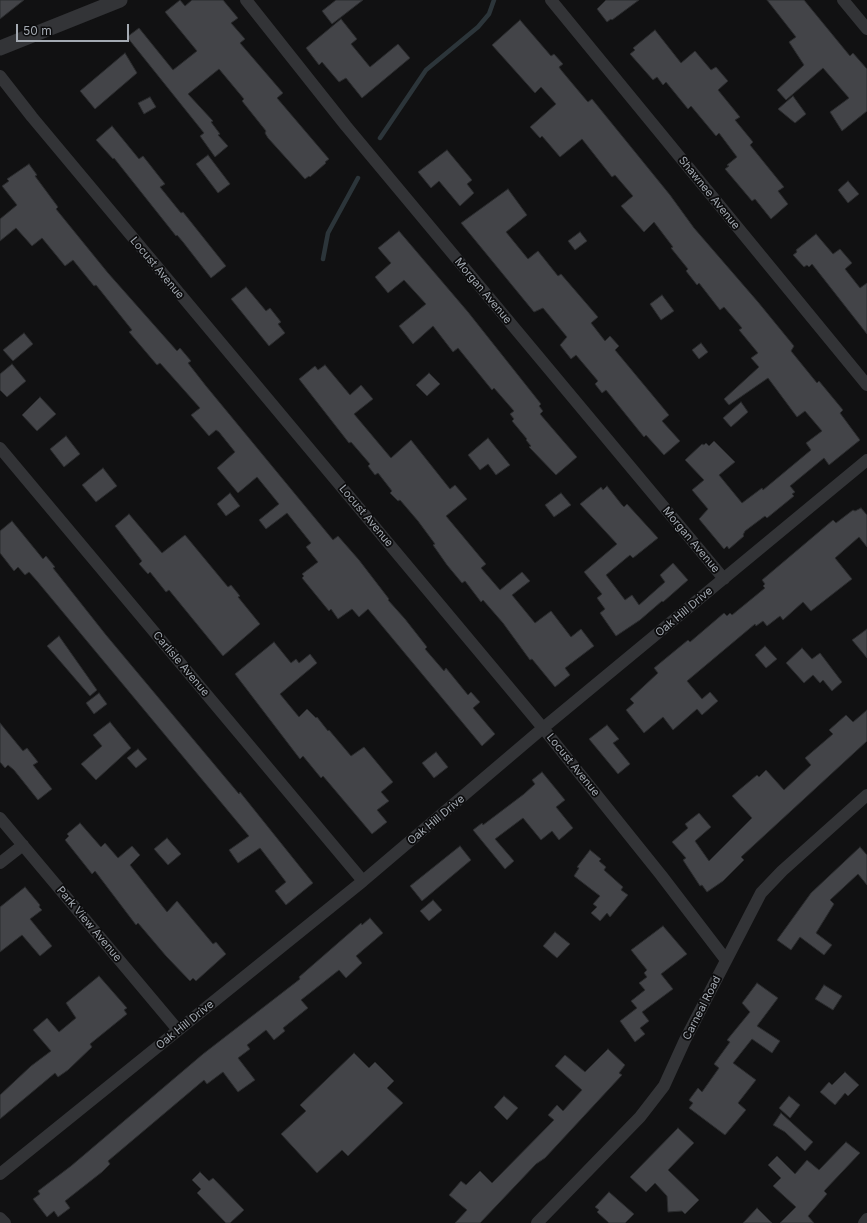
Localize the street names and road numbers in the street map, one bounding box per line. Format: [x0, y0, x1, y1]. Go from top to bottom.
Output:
street label: Shawnee Avenue [676, 154, 742, 232]
street label: Locust Avenue [127, 234, 187, 302]
street label: Morgan Avenue [452, 255, 514, 327]
street label: Locust Avenue [336, 482, 396, 550]
street label: Morgan Avenue [660, 504, 722, 576]
street label: Oak Hill Drive [653, 584, 715, 640]
street label: Carlisle Avenue [150, 629, 212, 699]
street label: Locust Avenue [544, 731, 602, 799]
street label: Oak Hill Drive [405, 792, 467, 848]
street label: Park View Avenue [54, 884, 124, 964]
street label: Carneal Road [680, 974, 724, 1042]
street label: Oak Hill Drive [154, 998, 216, 1052]

